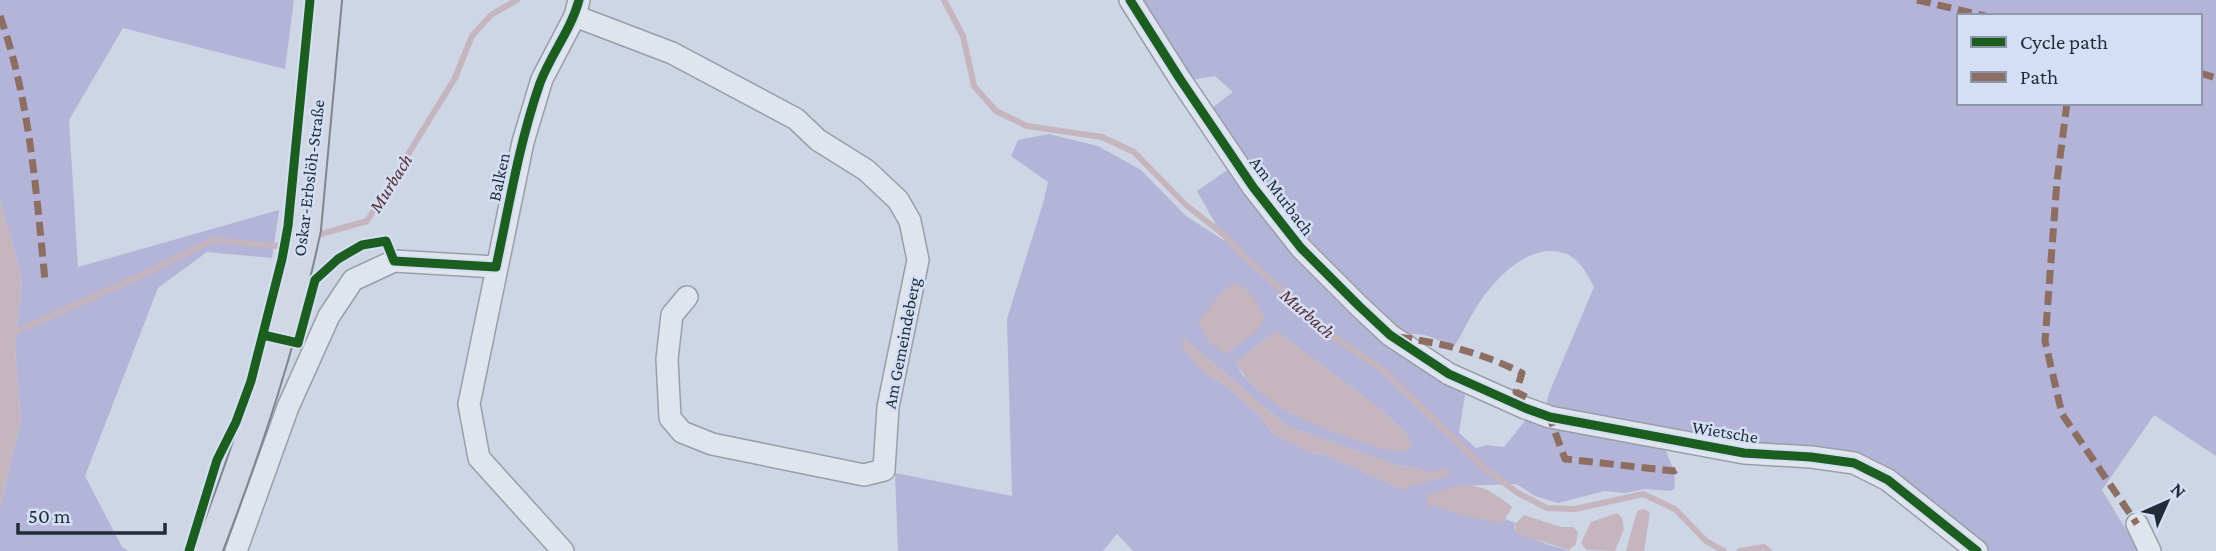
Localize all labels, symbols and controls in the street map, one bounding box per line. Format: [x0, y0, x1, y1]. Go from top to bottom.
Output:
legend [1957, 14, 2202, 105]
text: Cycle path [2020, 30, 2108, 54]
text: Path [2020, 65, 2058, 89]
street label: Oskar-Erbslöh-Straße [289, 98, 329, 258]
water label: Murbach [364, 150, 417, 217]
street label: Balken [484, 151, 514, 203]
street label: Am Murbach [1246, 153, 1318, 240]
street label: Am Gemeindeberg [879, 275, 925, 410]
water label: Murbach [1276, 284, 1339, 343]
street label: Wietsche [1691, 417, 1760, 447]
north arrow [2132, 467, 2202, 537]
text: N [2167, 478, 2191, 502]
scale bar [18, 491, 164, 536]
text: 50 m [28, 504, 71, 528]

